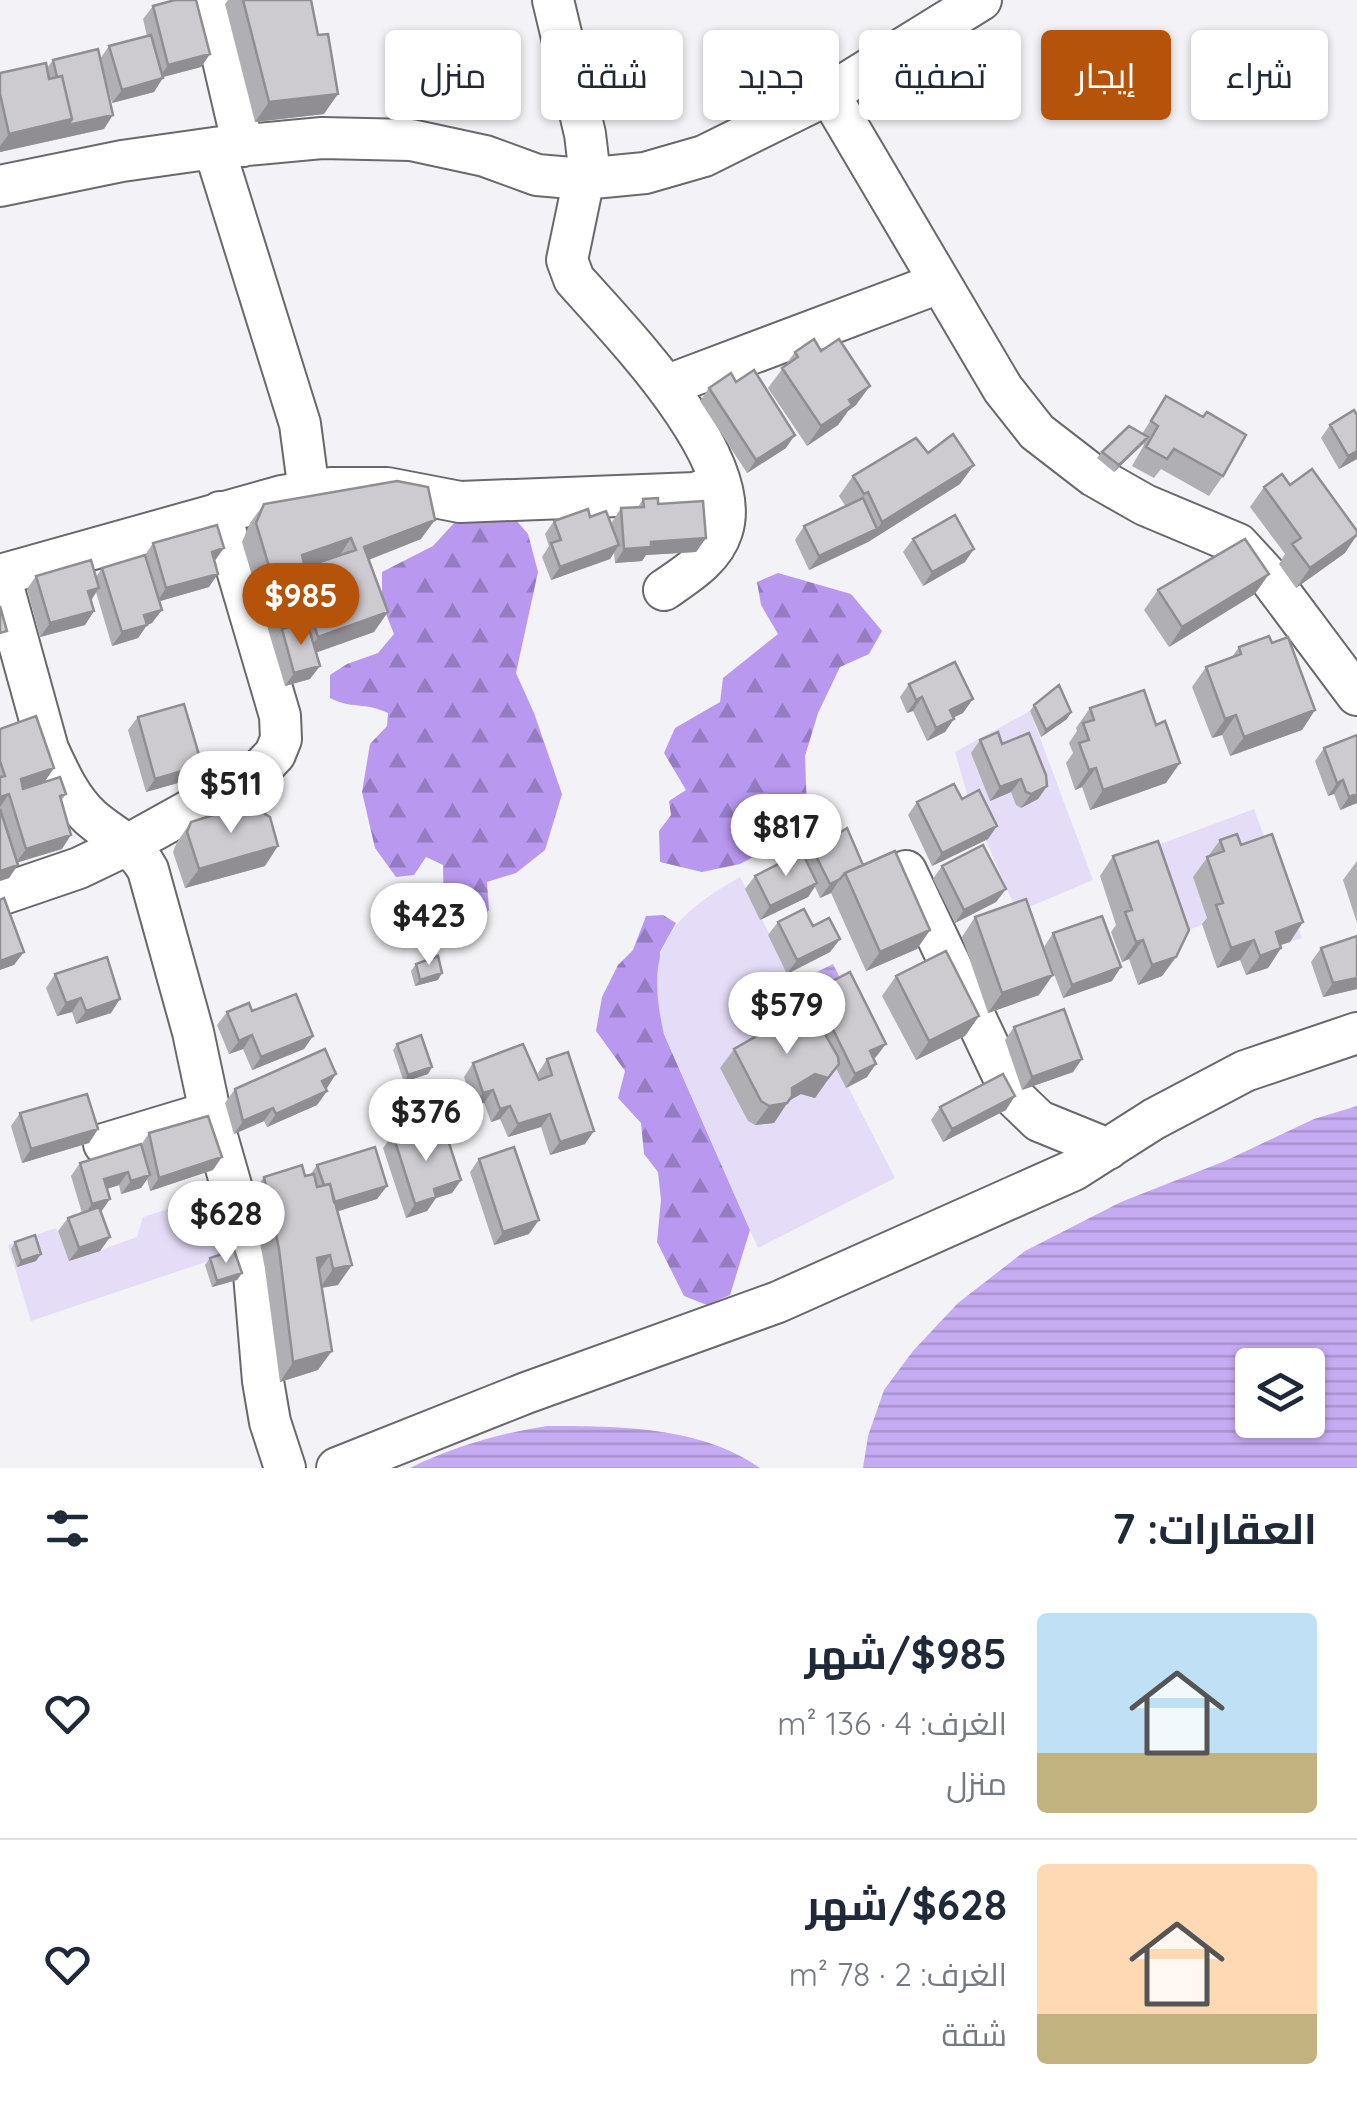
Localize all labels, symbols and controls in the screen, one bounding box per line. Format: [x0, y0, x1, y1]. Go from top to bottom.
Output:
chip: منزل [385, 30, 521, 120]
chip: شقة [541, 30, 683, 120]
chip: جديد [703, 30, 839, 120]
chip: تصفية [859, 30, 1021, 120]
chip: إيجار [1041, 30, 1171, 120]
chip: شراء [1191, 30, 1328, 120]
pin: $985 [242, 563, 360, 648]
text: $985 [264, 575, 338, 615]
pin: $511 [172, 751, 290, 836]
text: $511 [200, 763, 262, 803]
pin: $817 [727, 794, 845, 879]
text: $817 [753, 806, 819, 846]
pin: $423 [370, 883, 488, 968]
text: $423 [392, 895, 466, 935]
pin: $579 [728, 972, 846, 1057]
text: $579 [750, 984, 824, 1024]
pin: $376 [367, 1079, 485, 1164]
text: $376 [391, 1091, 461, 1131]
pin: $628 [167, 1181, 285, 1266]
text: $628 [190, 1193, 262, 1233]
map controls [1235, 1348, 1325, 1438]
button: layers [1235, 1348, 1325, 1438]
icon: filters [40, 1501, 95, 1556]
text: العقارات: 7 [1112, 1502, 1317, 1555]
text: $985/شهر [805, 1627, 1007, 1680]
icon: home [1117, 1653, 1237, 1773]
icon: heart [40, 1686, 95, 1741]
text: الغرف: 4 · 136 m² [777, 1703, 1007, 1743]
text: منزل [946, 1763, 1007, 1803]
text: $628/شهر [806, 1878, 1007, 1931]
icon: home [1117, 1904, 1237, 2024]
icon: heart [40, 1937, 95, 1992]
text: الغرف: 2 · 78 m² [789, 1954, 1007, 1994]
text: شقة [942, 2014, 1007, 2054]

